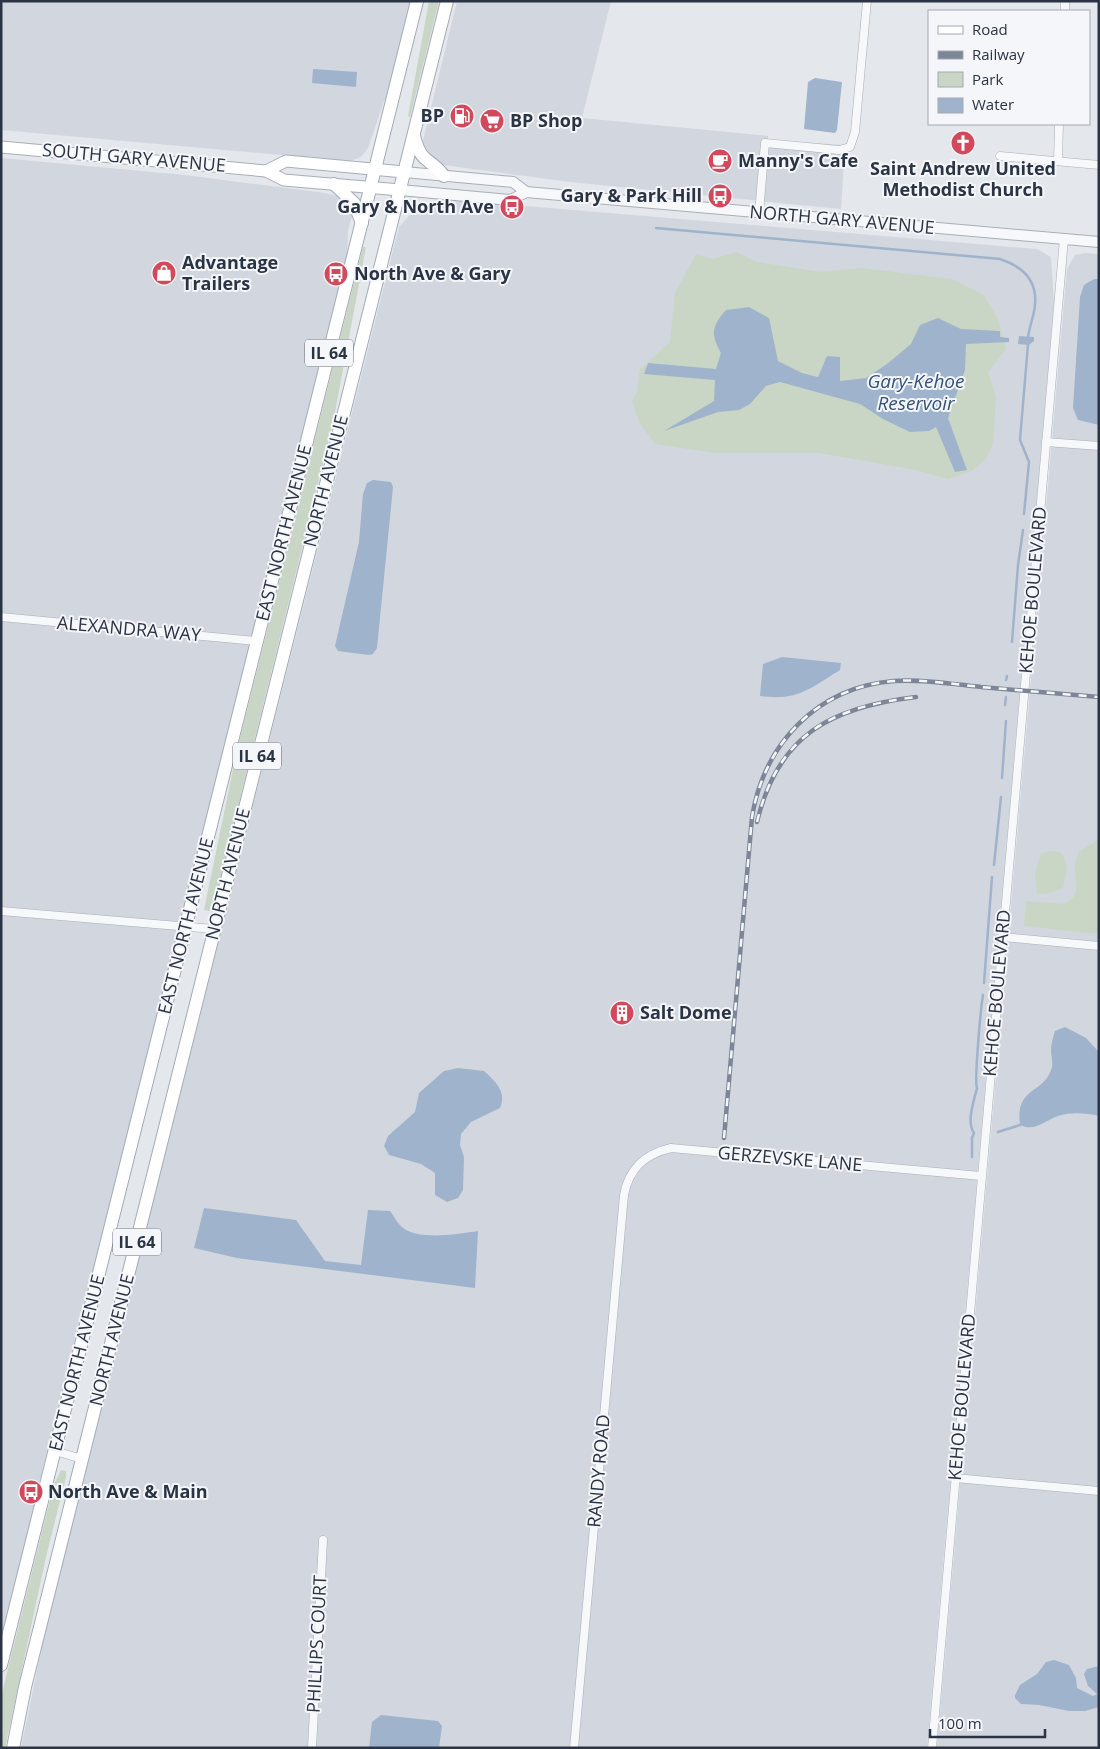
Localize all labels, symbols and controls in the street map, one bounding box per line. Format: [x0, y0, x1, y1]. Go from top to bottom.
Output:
legend [928, 10, 1090, 125]
text: Road [972, 19, 1008, 39]
text: Railway [972, 44, 1025, 64]
text: Park [972, 69, 1003, 89]
text: Water [972, 94, 1014, 114]
place label: BP [421, 103, 444, 127]
fuel station icon: BP [449, 103, 475, 129]
supermarket icon: BP Shop [479, 108, 505, 134]
place label: BP Shop [510, 108, 582, 132]
church icon: Saint Andrew United Methodist Church [950, 130, 976, 156]
street label: SOUTH GARY AVENUE [41, 137, 227, 177]
cafe icon: Manny's Cafe [707, 148, 733, 174]
place label: Manny's Cafe [738, 148, 858, 172]
place label: Saint Andrew United Methodist Church [870, 156, 1056, 201]
place label: Gary & Park Hill [560, 183, 702, 207]
bus stop icon: Gary & Park Hill [707, 183, 733, 209]
place label: Gary & North Ave [337, 194, 494, 218]
bus stop icon: Gary & North Ave [499, 194, 525, 220]
street label: NORTH GARY AVENUE [749, 199, 936, 239]
place label: Advantage Trailers [182, 250, 278, 295]
shop icon: Advantage Trailers [151, 260, 177, 286]
bus stop icon: North Ave & Gary [323, 261, 349, 287]
place label: North Ave & Gary [354, 261, 511, 285]
road number: IL 64 [305, 339, 353, 366]
water label: Gary-Kehoe Reservoir [867, 368, 965, 416]
street label: NORTH AVENUE [297, 412, 353, 549]
street label: EAST NORTH AVENUE [249, 442, 317, 624]
street label: KEHOE BOULEVARD [1013, 505, 1051, 674]
street label: ALEXANDRA WAY [56, 610, 203, 646]
road number: IL 64 [233, 742, 281, 769]
street label: NORTH AVENUE [199, 805, 255, 942]
street label: EAST NORTH AVENUE [151, 835, 219, 1017]
street label: KEHOE BOULEVARD [977, 908, 1015, 1077]
building icon: Salt Dome [609, 1000, 635, 1026]
place label: Salt Dome [640, 1000, 732, 1024]
street label: GERZEVSKE LANE [717, 1140, 863, 1176]
road number: IL 64 [113, 1228, 161, 1256]
street label: NORTH AVENUE [83, 1271, 139, 1408]
street label: EAST NORTH AVENUE [42, 1272, 110, 1454]
street label: KEHOE BOULEVARD [942, 1312, 980, 1481]
street label: RANDY ROAD [581, 1413, 615, 1528]
bus stop icon: North Ave & Main [18, 1479, 44, 1505]
place label: North Ave & Main [48, 1479, 208, 1503]
street label: PHILLIPS COURT [300, 1574, 332, 1713]
scale bar [930, 1706, 1045, 1738]
text: 100 m [938, 1713, 982, 1733]

